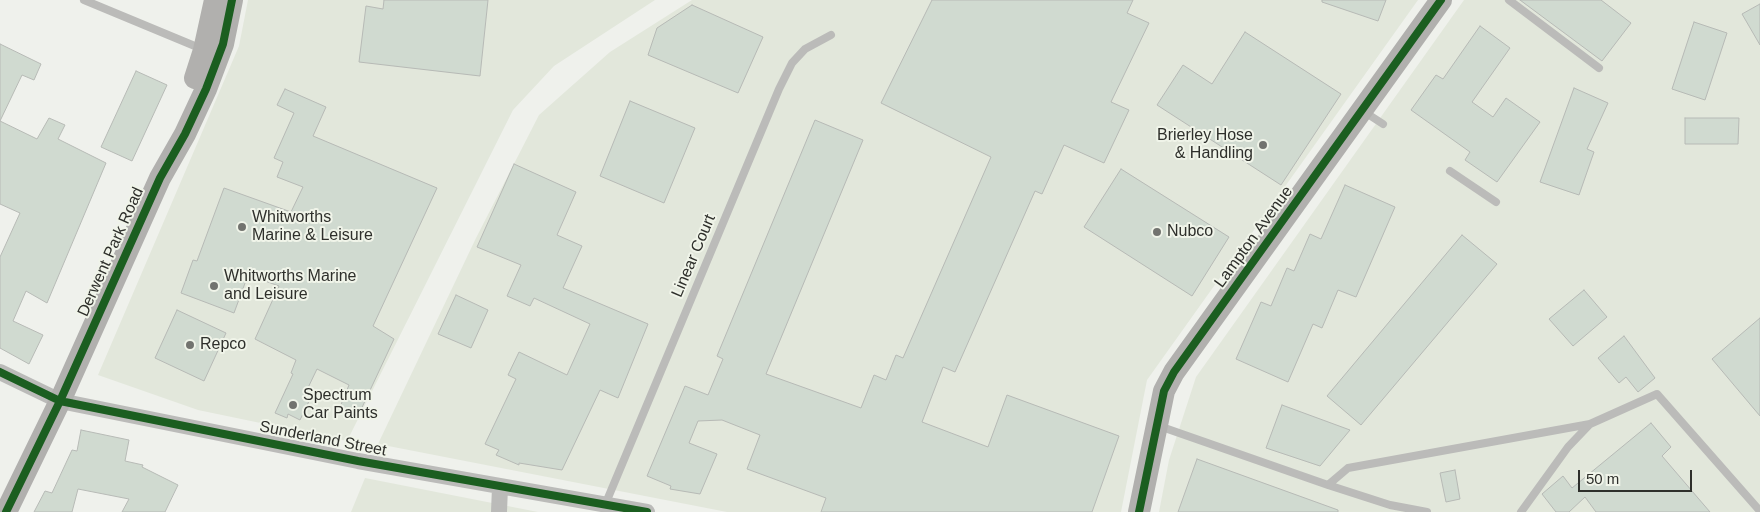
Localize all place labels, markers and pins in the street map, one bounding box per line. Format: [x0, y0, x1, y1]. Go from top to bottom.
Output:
place label: Brierley Hose & Handling [1157, 126, 1253, 164]
marker: Brierley Hose & Handling [1257, 139, 1269, 151]
place label: Whitworths Marine & Leisure [252, 208, 373, 246]
marker: Whitworths Marine & Leisure [236, 221, 248, 233]
place label: Nubco [1167, 222, 1213, 242]
marker: Nubco [1151, 226, 1163, 238]
place label: Whitworths Marine and Leisure [224, 267, 356, 305]
marker: Whitworths Marine and Leisure [208, 280, 220, 292]
place label: Repco [200, 335, 246, 355]
marker: Repco [184, 339, 196, 351]
place label: Spectrum Car Paints [303, 386, 378, 424]
marker: Spectrum Car Paints [287, 399, 299, 411]

